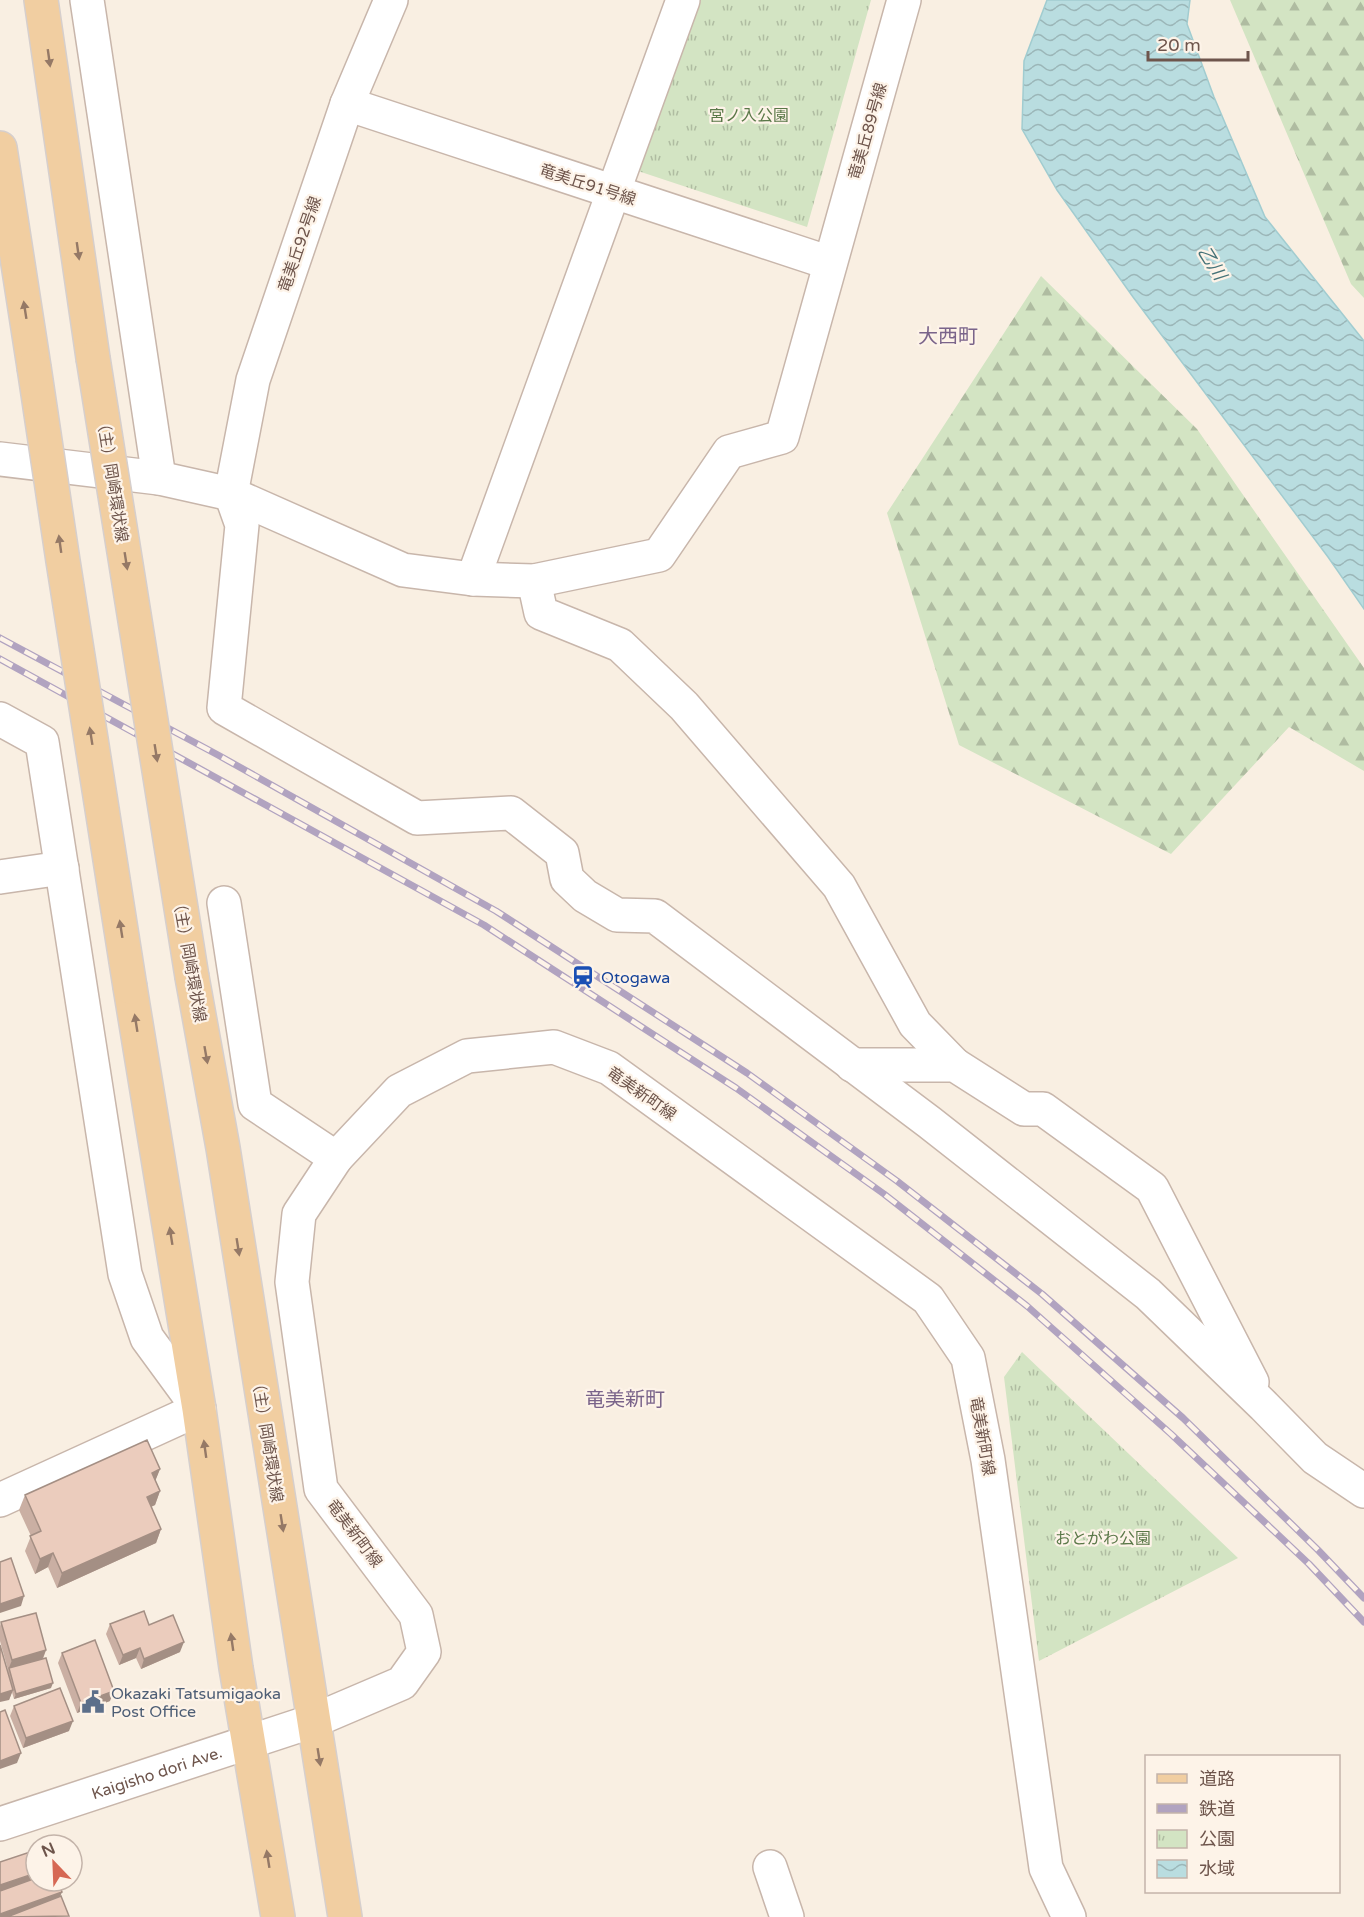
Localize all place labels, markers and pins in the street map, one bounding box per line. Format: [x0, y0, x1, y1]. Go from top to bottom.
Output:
station icon: Otogawa [570, 964, 596, 990]
place label: Otogawa [601, 968, 670, 988]
place label: Okazaki Tatsumigaoka Post Office [111, 1684, 281, 1722]
public building icon: Okazaki Tatsumigaoka Post Office [80, 1689, 106, 1715]

